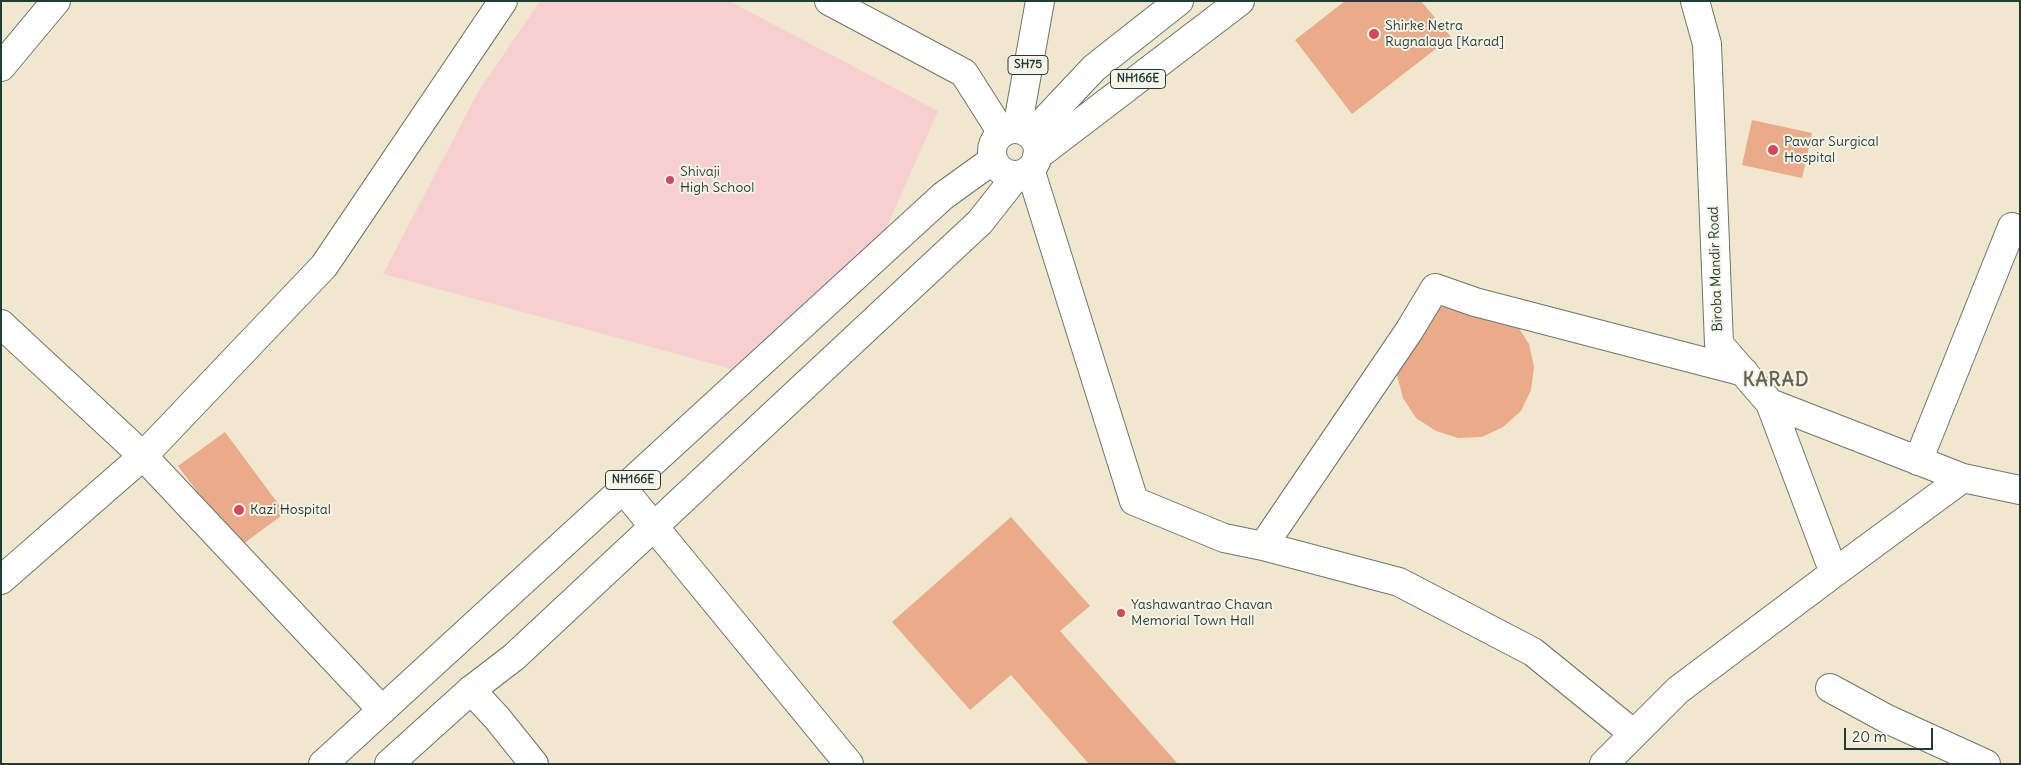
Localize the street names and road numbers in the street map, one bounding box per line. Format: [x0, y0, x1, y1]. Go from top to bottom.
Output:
road number: SH75 [1008, 56, 1048, 74]
road number: NH166E [1110, 70, 1166, 88]
street label: Biroba Mandir Road [1705, 206, 1727, 332]
road number: NH166E [606, 470, 660, 490]

